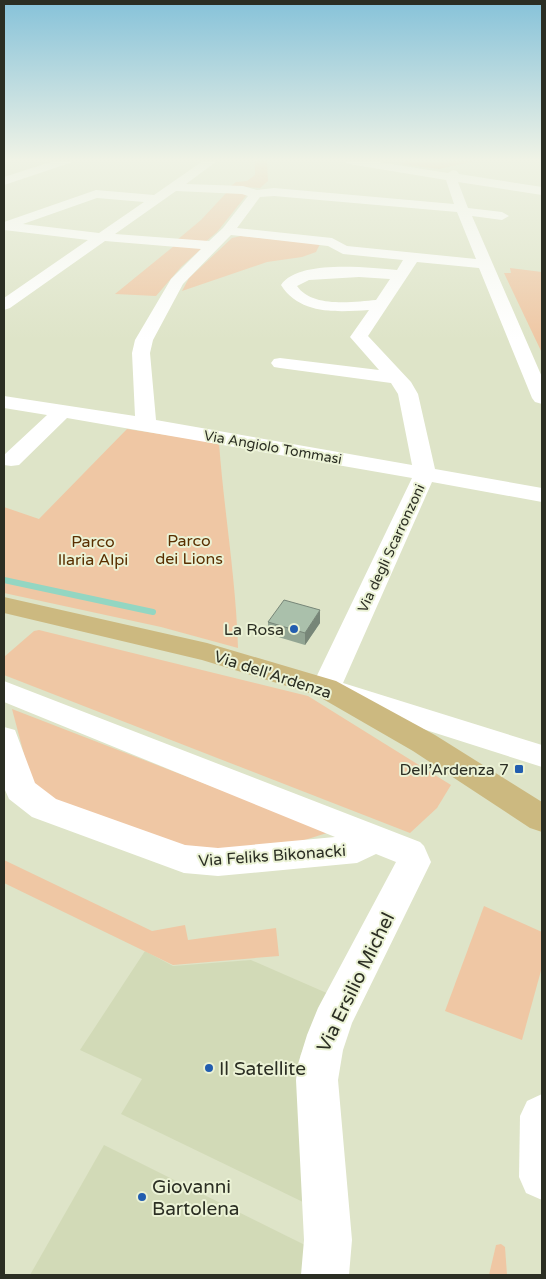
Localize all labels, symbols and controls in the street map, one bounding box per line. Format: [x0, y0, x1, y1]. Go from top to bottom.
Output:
street label: Via Angiolo Tommasi [203, 427, 343, 468]
street label: Via degli Scarronzoni [354, 481, 429, 615]
park label: Parco dei Lions [155, 531, 223, 569]
park label: Parco Ilaria Alpi [58, 532, 128, 570]
place label: La Rosa [224, 620, 284, 640]
marker: La Rosa [288, 623, 300, 635]
street label: Via dell'Ardenza [211, 647, 334, 703]
place label: Dell’Ardenza 7 [399, 760, 509, 780]
marker: Dell’Ardenza 7 [513, 763, 525, 775]
street label: Via Feliks Bikonacki [198, 841, 347, 871]
street label: Via Ersilio Michel [313, 909, 399, 1056]
place label: Il Satellite [219, 1058, 306, 1080]
marker: Il Satellite [203, 1062, 215, 1074]
place label: Giovanni Bartolena [152, 1176, 240, 1220]
marker: Giovanni Bartolena [136, 1191, 148, 1203]

